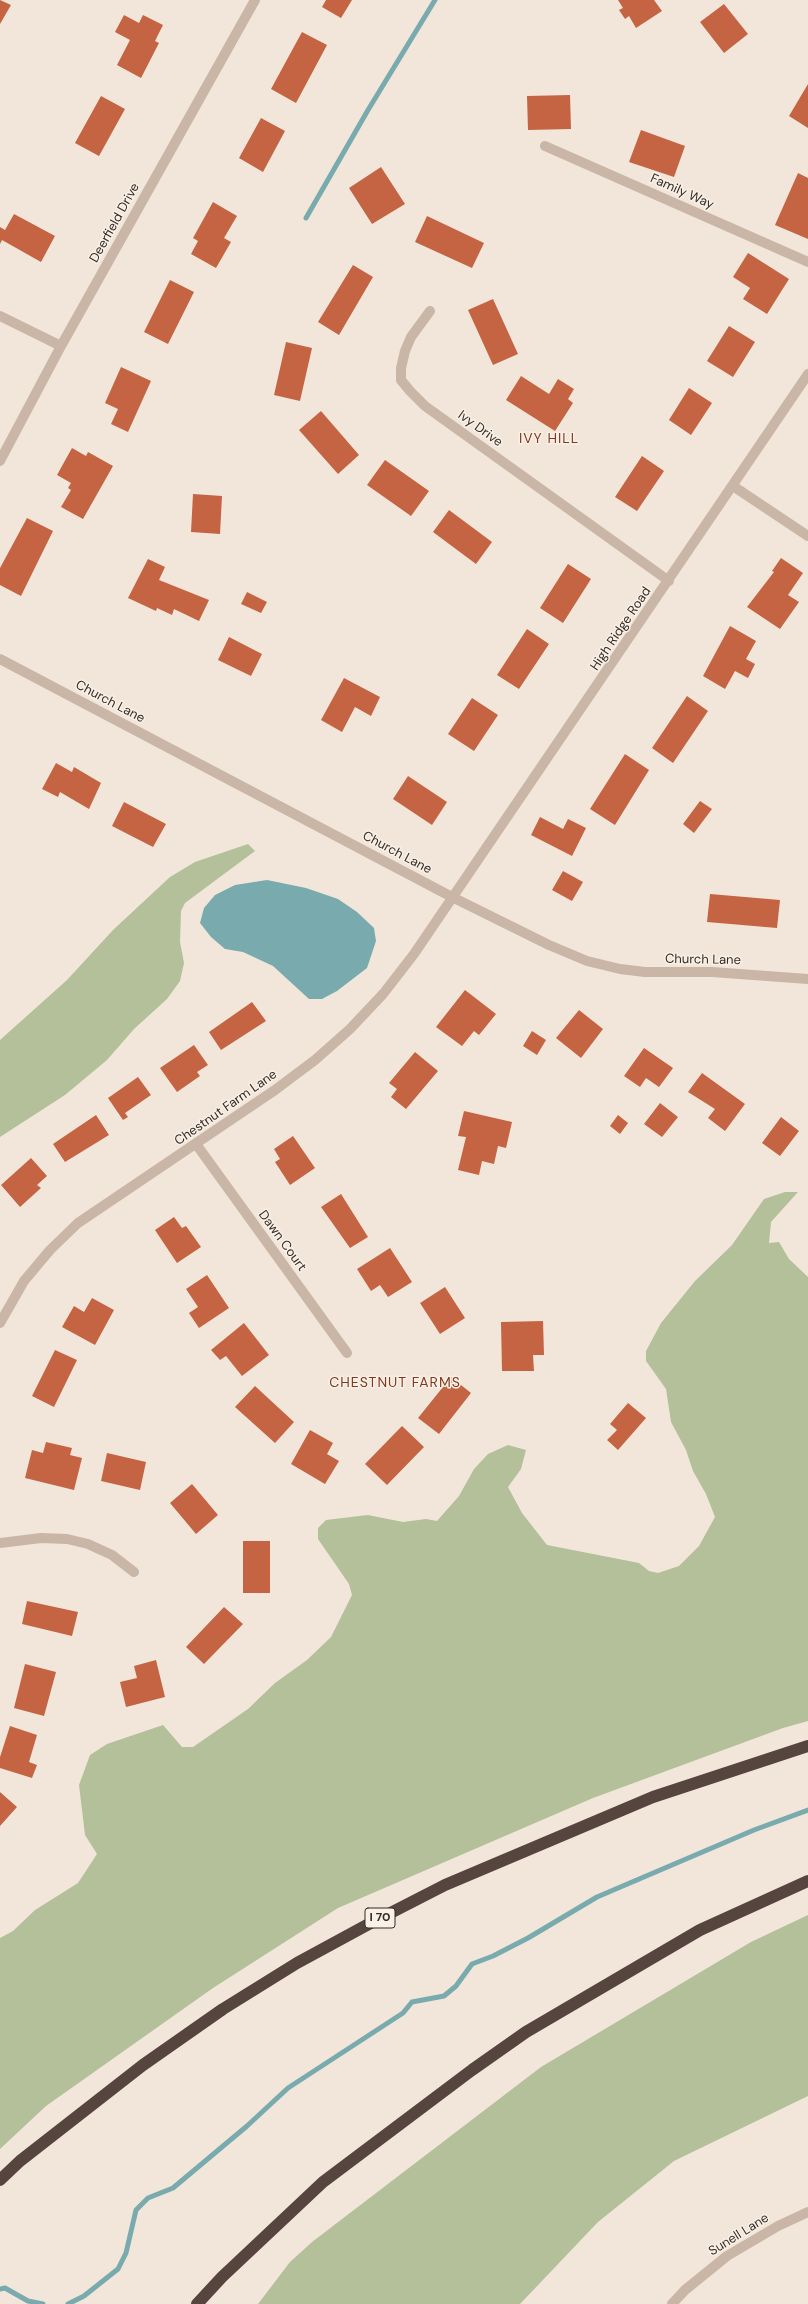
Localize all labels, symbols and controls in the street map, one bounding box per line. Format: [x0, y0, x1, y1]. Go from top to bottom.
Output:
street label: Family Way [648, 171, 716, 213]
street label: Deerfield Drive [87, 181, 143, 265]
street label: Ivy Drive [455, 408, 505, 450]
district label: IVY HILL [519, 431, 579, 447]
street label: High Ridge Road [587, 584, 655, 674]
street label: Church Lane [73, 677, 147, 727]
street label: Church Lane [360, 828, 434, 878]
street label: Church Lane [665, 952, 741, 968]
street label: Chestnut Farm Lane [172, 1067, 280, 1149]
street label: Dawn Court [255, 1208, 309, 1274]
district label: CHESTNUT FARMS [329, 1375, 461, 1391]
road number: I 70 [365, 1908, 395, 1928]
street label: Sunell Lane [706, 2210, 772, 2260]

